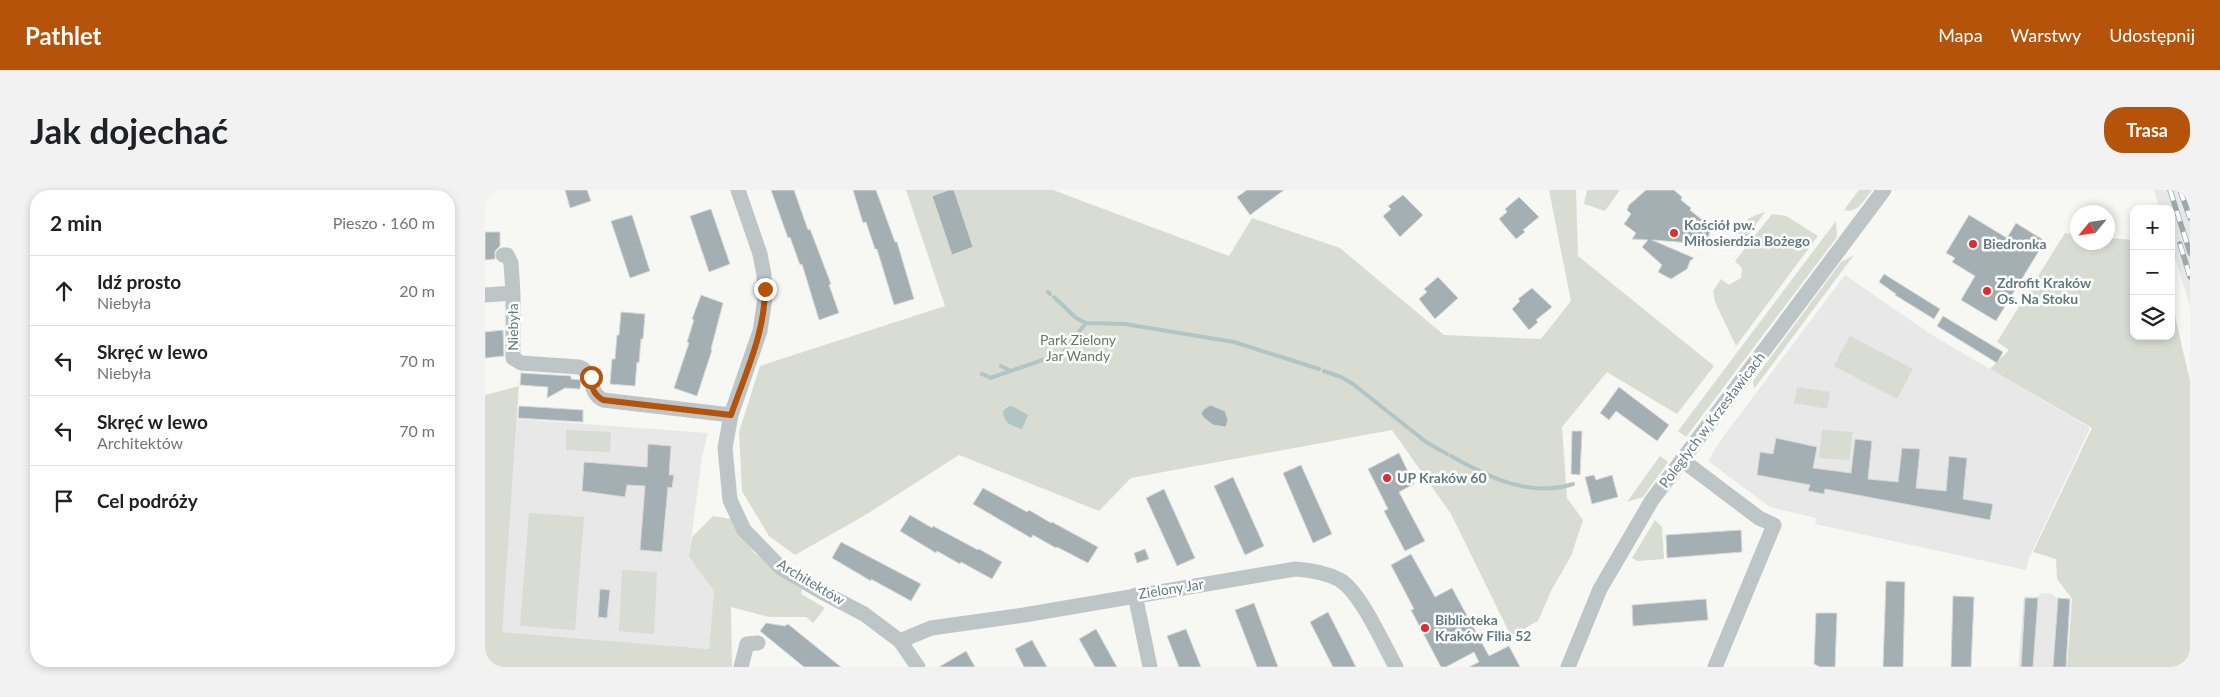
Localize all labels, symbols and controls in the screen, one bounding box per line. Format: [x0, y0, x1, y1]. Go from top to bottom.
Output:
text: Pathlet [25, 21, 102, 50]
text: Mapa [1938, 24, 1983, 46]
text: Warstwy [2011, 24, 2081, 46]
text: Udostępnij [2109, 24, 2195, 46]
button: Trasa [2104, 107, 2190, 153]
text: Jak dojechać [30, 109, 228, 151]
north arrow [2070, 205, 2115, 250]
map controls [2130, 205, 2175, 340]
button: + [2130, 205, 2175, 250]
text: 2 min [50, 210, 102, 235]
text: Pieszo · 160 m [333, 213, 435, 232]
place label: Kościół pw. Miłosierdzia Bożego [1684, 216, 1810, 249]
marker: Kościół pw. Miłosierdzia Bożego [1668, 227, 1680, 239]
place label: Biedronka [1983, 235, 2047, 252]
marker: Biedronka [1967, 238, 1979, 250]
button: − [2130, 250, 2175, 295]
text: Idź prosto [97, 270, 181, 293]
place label: Zdrofit Kraków Os. Na Stoku [1997, 274, 2092, 307]
icon: ahead [50, 277, 78, 305]
route end [754, 278, 777, 301]
text: 20 m [399, 281, 435, 300]
marker: Zdrofit Kraków Os. Na Stoku [1981, 285, 1993, 297]
text: Niebyła [97, 293, 151, 312]
button: layers [2130, 295, 2175, 340]
street label: Niebyła [504, 303, 521, 351]
park label: Park Zielony Jar Wandy [1040, 331, 1117, 364]
text: Skręć w lewo [97, 340, 208, 363]
icon: left [50, 347, 78, 375]
street label: Poległych w Krzesławicach [1655, 349, 1768, 491]
text: 70 m [399, 351, 435, 370]
text: Niebyła [97, 363, 151, 382]
route start [580, 366, 603, 389]
text: Skręć w lewo [97, 410, 208, 433]
icon: left [50, 417, 78, 445]
text: 70 m [399, 421, 435, 440]
text: Architektów [97, 433, 183, 452]
place label: UP Kraków 60 [1397, 469, 1487, 486]
marker: UP Kraków 60 [1381, 472, 1393, 484]
icon: arrive [50, 487, 78, 515]
text: Cel podróży [97, 489, 198, 512]
street label: Architektów [775, 555, 848, 608]
street label: Zielony Jar [1137, 575, 1205, 602]
place label: Biblioteka Kraków Filia 52 [1435, 611, 1531, 644]
marker: Biblioteka Kraków Filia 52 [1419, 622, 1431, 634]

